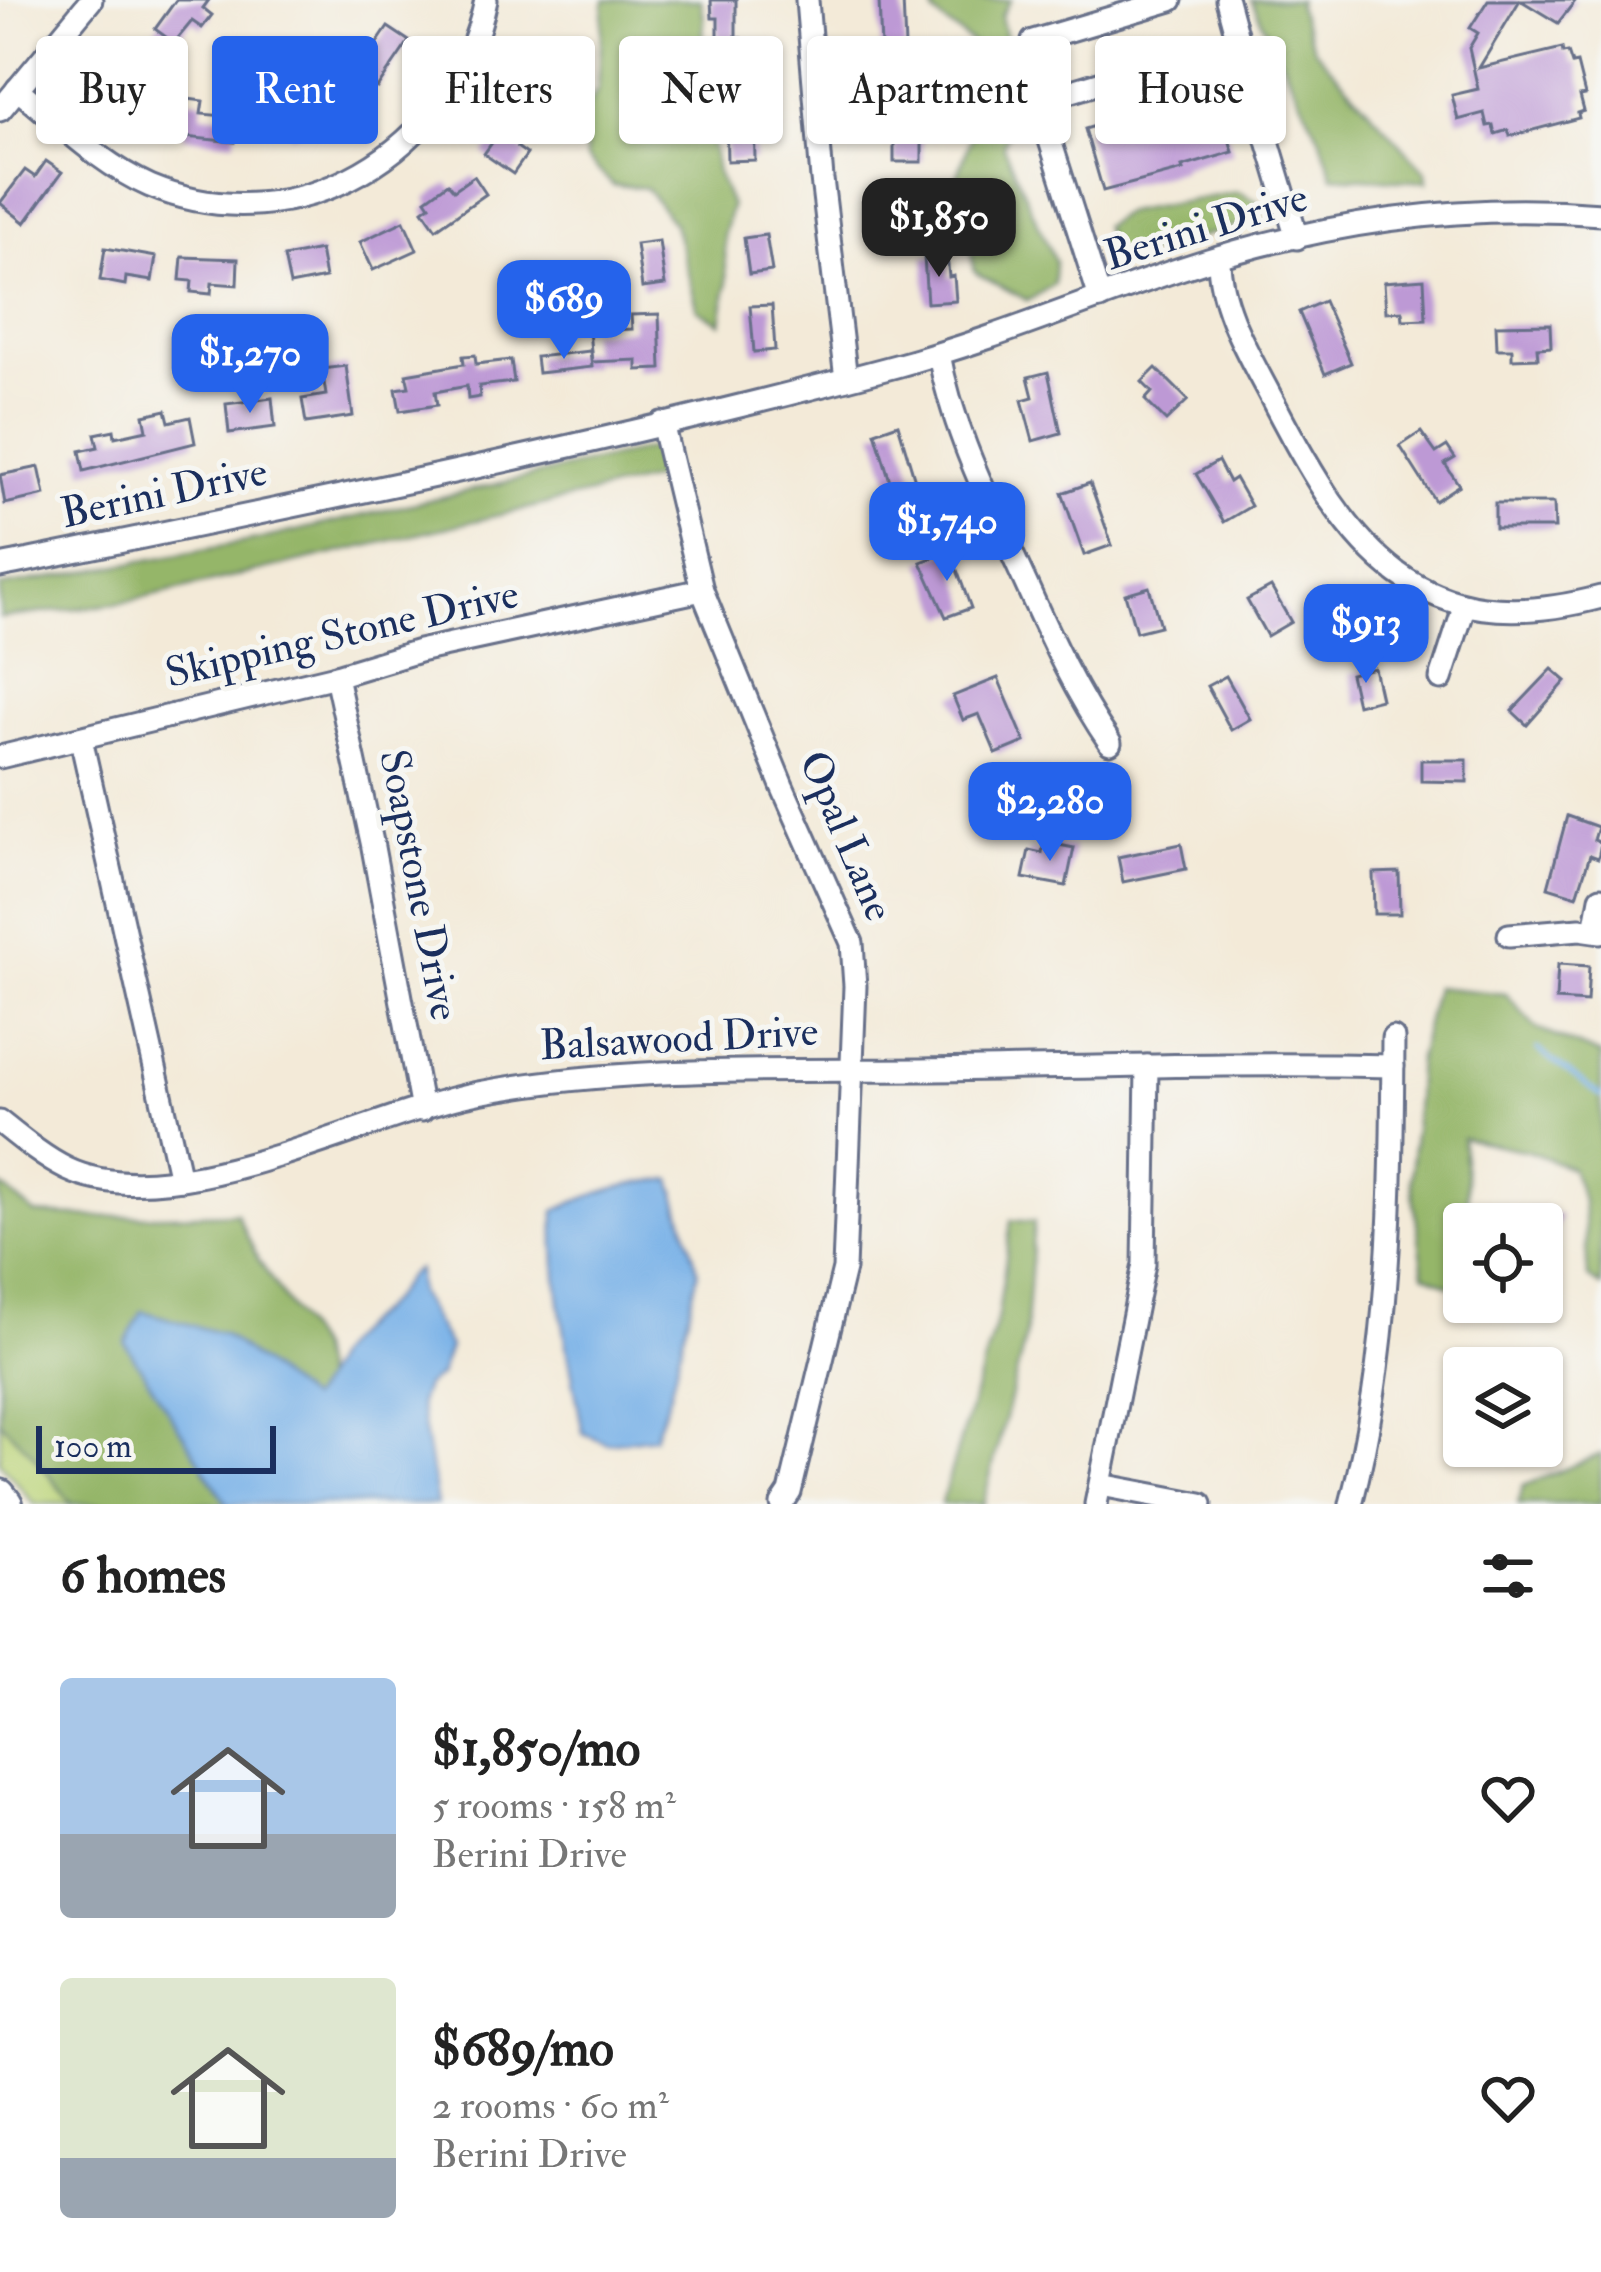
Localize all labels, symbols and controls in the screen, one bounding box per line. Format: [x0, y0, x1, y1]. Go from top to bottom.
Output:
chip: Buy [36, 36, 188, 144]
chip: Rent [212, 36, 378, 144]
chip: Filters [402, 36, 595, 144]
chip: New [619, 36, 783, 144]
chip: Apartment [807, 36, 1071, 144]
chip: House [1095, 36, 1286, 144]
street label: Berini Drive [1098, 171, 1314, 283]
pin: $1,850 [841, 178, 1037, 280]
text: $1,850 [889, 192, 989, 241]
pin: $689 [493, 260, 635, 362]
text: $689 [524, 274, 604, 323]
pin: $1,270 [152, 314, 348, 416]
text: $1,270 [199, 328, 301, 377]
street label: Berini Drive [56, 446, 272, 540]
pin: $1,740 [849, 482, 1045, 584]
text: $1,740 [896, 496, 998, 545]
street label: Skipping Stone Drive [161, 568, 523, 700]
pin: $913 [1295, 584, 1437, 686]
text: $913 [1331, 598, 1401, 647]
street label: Opal Lane [787, 743, 905, 929]
street label: Soapstone Drive [367, 745, 471, 1025]
pin: $2,280 [952, 762, 1148, 864]
text: $2,280 [995, 776, 1105, 825]
street label: Balsawood Drive [539, 1006, 819, 1072]
map controls [1443, 1203, 1563, 1467]
button: locate [1443, 1203, 1563, 1323]
button: layers [1443, 1347, 1563, 1467]
scale bar [36, 1420, 276, 1473]
text: 100 m [54, 1426, 132, 1467]
icon: filters [1475, 1543, 1541, 1609]
text: 6 homes [60, 1544, 226, 1608]
text: $1,850/mo [432, 1717, 640, 1781]
icon: home [156, 1726, 300, 1870]
icon: heart [1475, 1765, 1541, 1831]
text: 5 rooms · 158 m² [432, 1781, 676, 1830]
text: Berini Drive [432, 1830, 627, 1879]
text: $689/mo [432, 2017, 614, 2081]
icon: home [156, 2026, 300, 2170]
icon: heart [1475, 2065, 1541, 2131]
text: 2 rooms · 60 m² [432, 2081, 669, 2130]
text: Berini Drive [432, 2130, 627, 2179]

